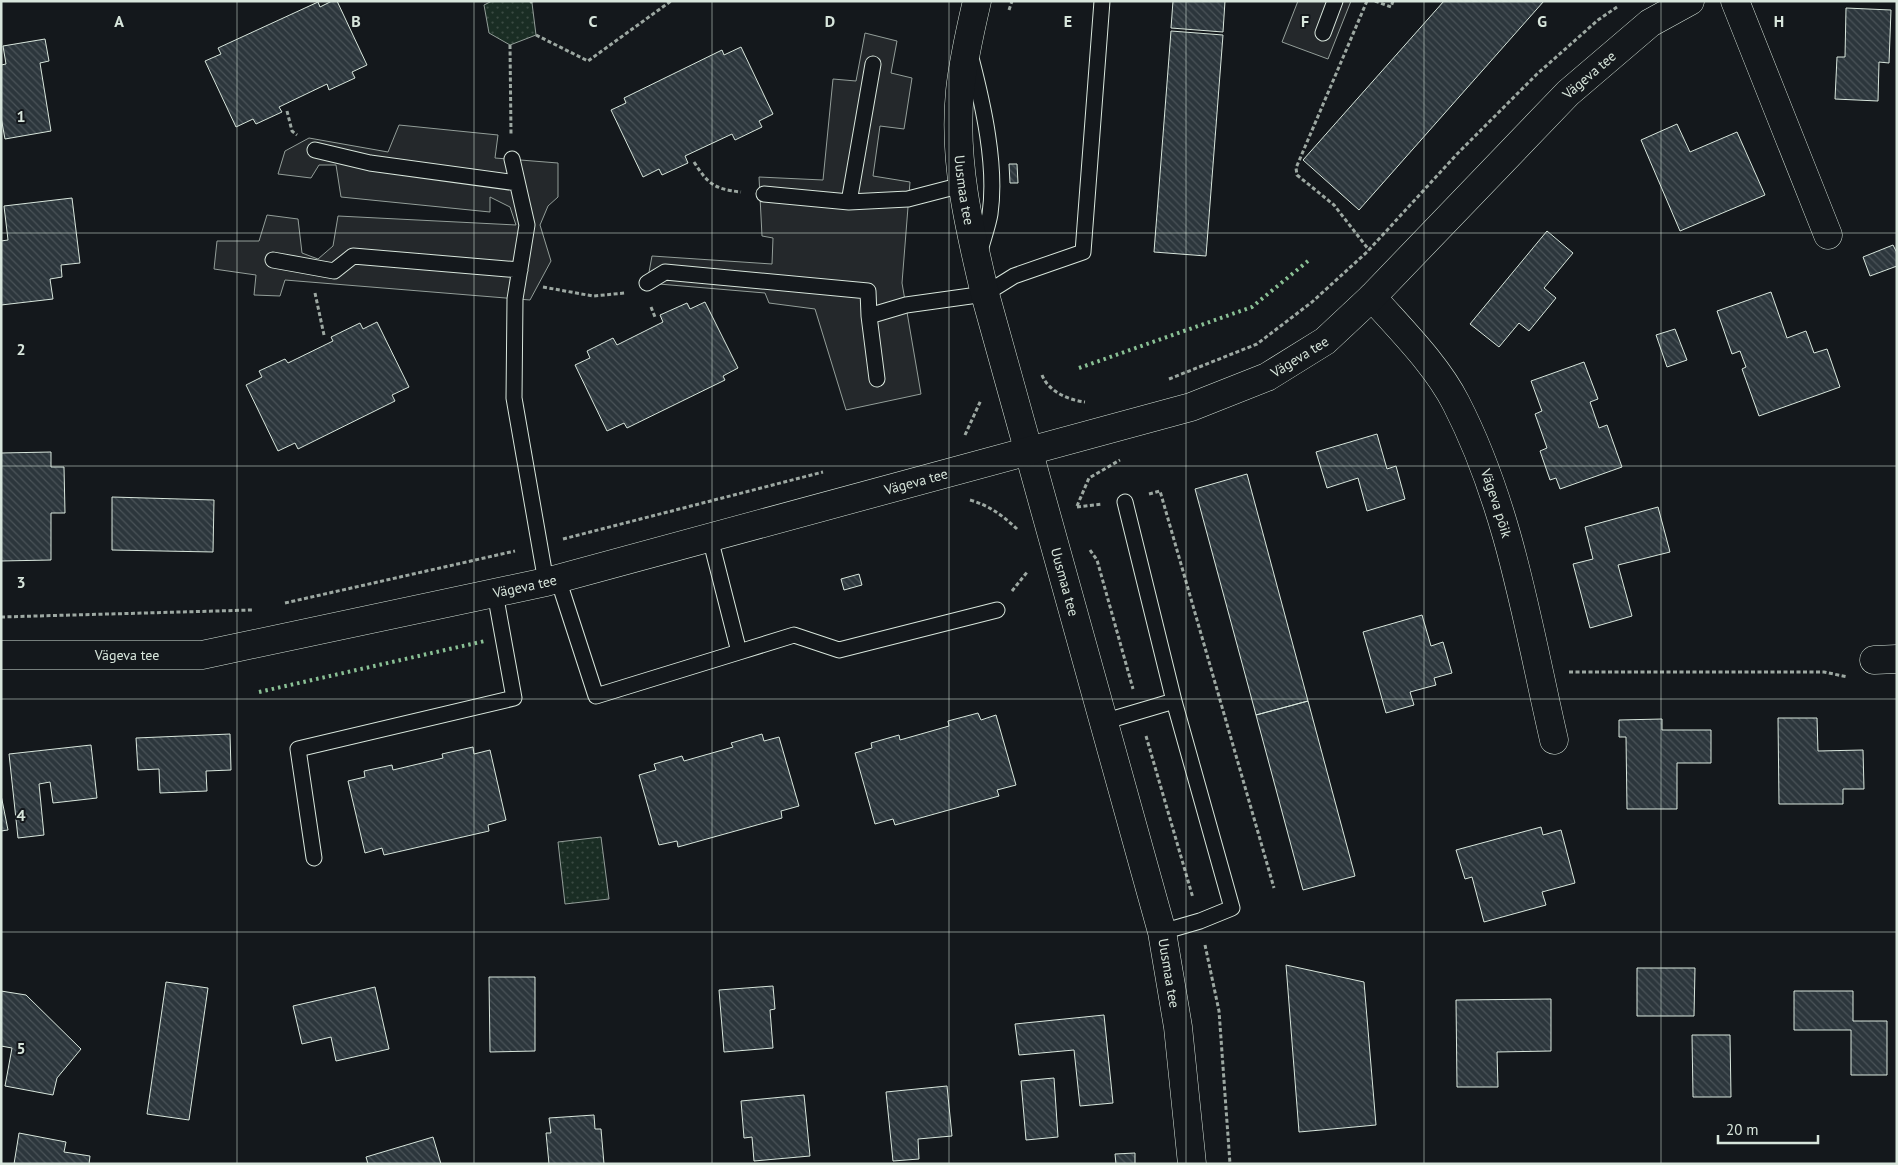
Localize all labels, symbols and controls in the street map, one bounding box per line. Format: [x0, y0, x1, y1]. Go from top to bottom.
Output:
text: A [114, 11, 124, 31]
text: B [351, 11, 361, 31]
text: C [589, 11, 598, 31]
text: D [825, 11, 835, 31]
text: E [1064, 11, 1072, 31]
text: F [1301, 11, 1309, 31]
text: G [1537, 11, 1547, 31]
text: H [1774, 11, 1784, 31]
street label: Vägeva tee [1558, 47, 1620, 103]
text: 1 [16, 106, 26, 126]
street label: Uusmaa tee [950, 154, 978, 226]
street label: Vägeva tee [1266, 332, 1332, 382]
text: 2 [16, 339, 26, 359]
street label: Vägeva tee [881, 464, 950, 499]
street label: Vägeva põik [1476, 465, 1516, 540]
street label: Uusmaa tee [1047, 546, 1083, 618]
street label: Vägeva tee [490, 571, 559, 602]
text: 3 [16, 572, 26, 592]
street label: Vägeva tee [94, 646, 159, 664]
text: 4 [16, 805, 26, 825]
street label: Uusmaa tee [1154, 937, 1184, 1009]
text: 5 [16, 1038, 26, 1058]
scale bar [1718, 1112, 1818, 1144]
text: 20 m [1726, 1120, 1759, 1139]

